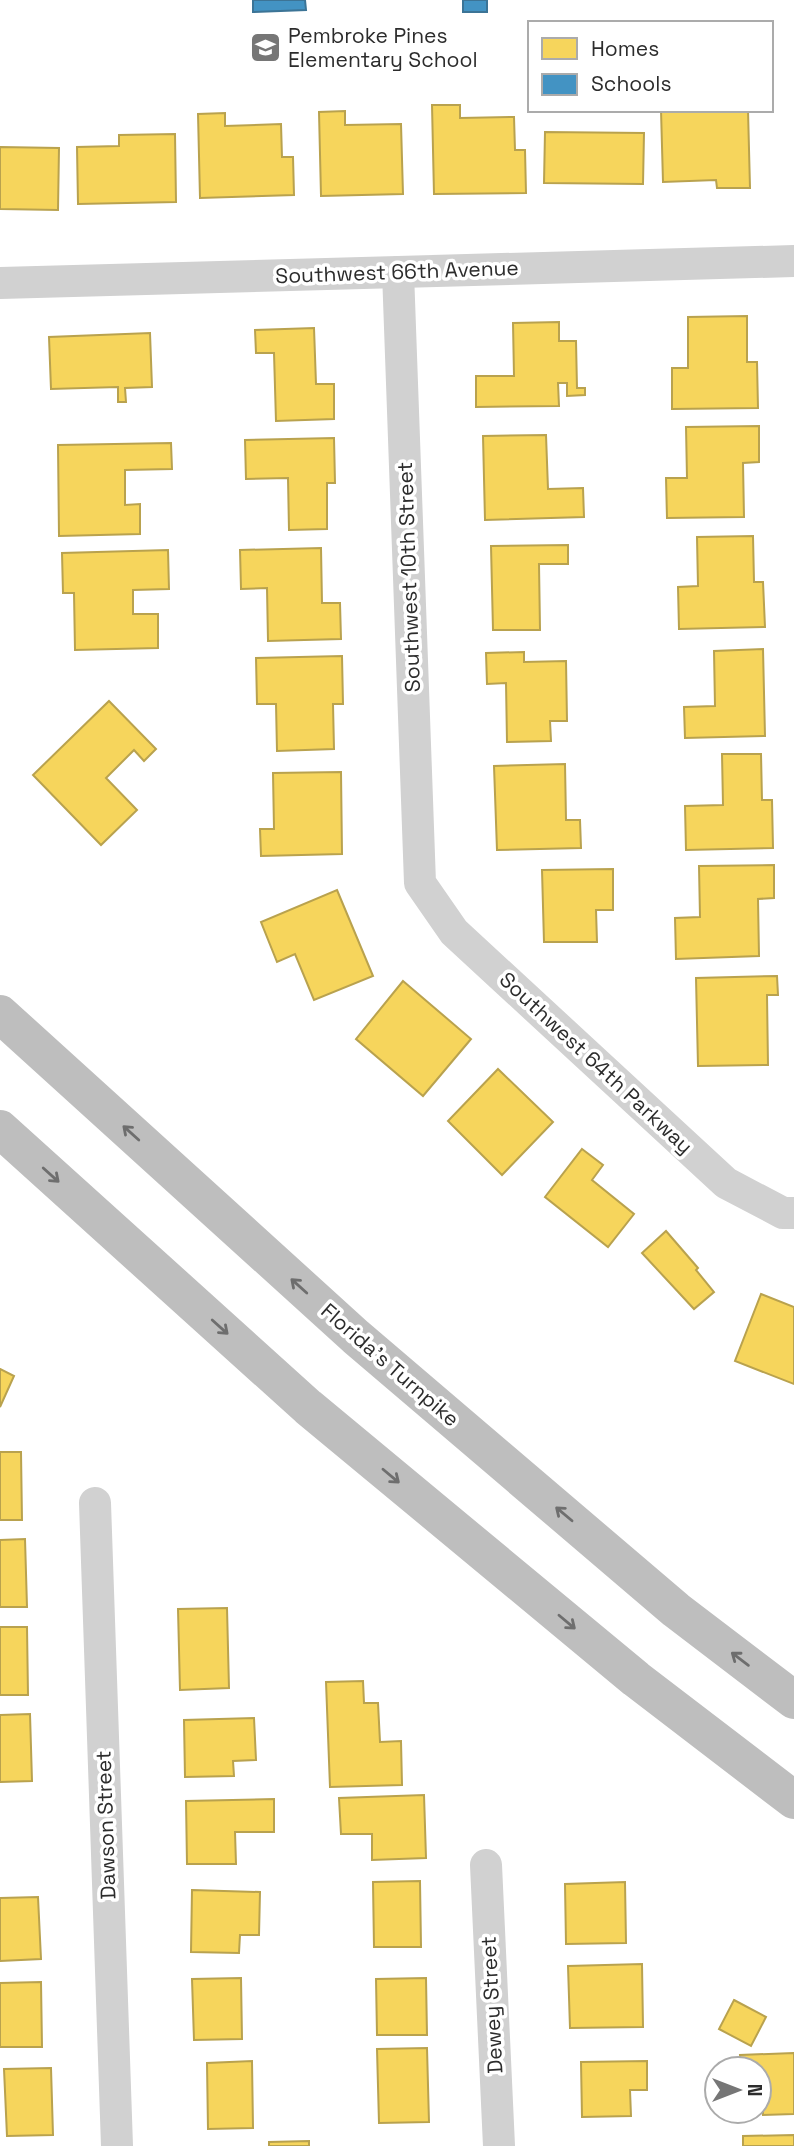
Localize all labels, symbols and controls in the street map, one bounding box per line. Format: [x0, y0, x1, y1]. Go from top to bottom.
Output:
legend [528, 21, 773, 112]
place label: Pembroke Pines Elementary School [288, 22, 478, 73]
school or university icon: Pembroke Pines Elementary School [248, 31, 282, 65]
text: Homes [591, 35, 659, 62]
text: Schools [591, 70, 671, 97]
street label: Southwest 66th Avenue [275, 254, 519, 289]
street label: Southwest 10th Street [391, 461, 426, 693]
street label: Southwest 64th Parkway [494, 966, 699, 1159]
one-way arrow [123, 1124, 140, 1141]
one-way arrow [42, 1167, 60, 1183]
one-way arrow [291, 1277, 308, 1294]
street label: Florida's Turnpike [315, 1297, 465, 1432]
one-way arrow [210, 1319, 228, 1335]
one-way arrow [382, 1469, 400, 1484]
one-way arrow [555, 1507, 573, 1522]
one-way arrow [557, 1614, 575, 1629]
one-way arrow [731, 1651, 749, 1666]
street label: Dawson Street [89, 1750, 122, 1900]
street label: Dewey Street [474, 1936, 509, 2074]
north arrow [703, 2055, 773, 2125]
text: N [742, 2084, 767, 2096]

